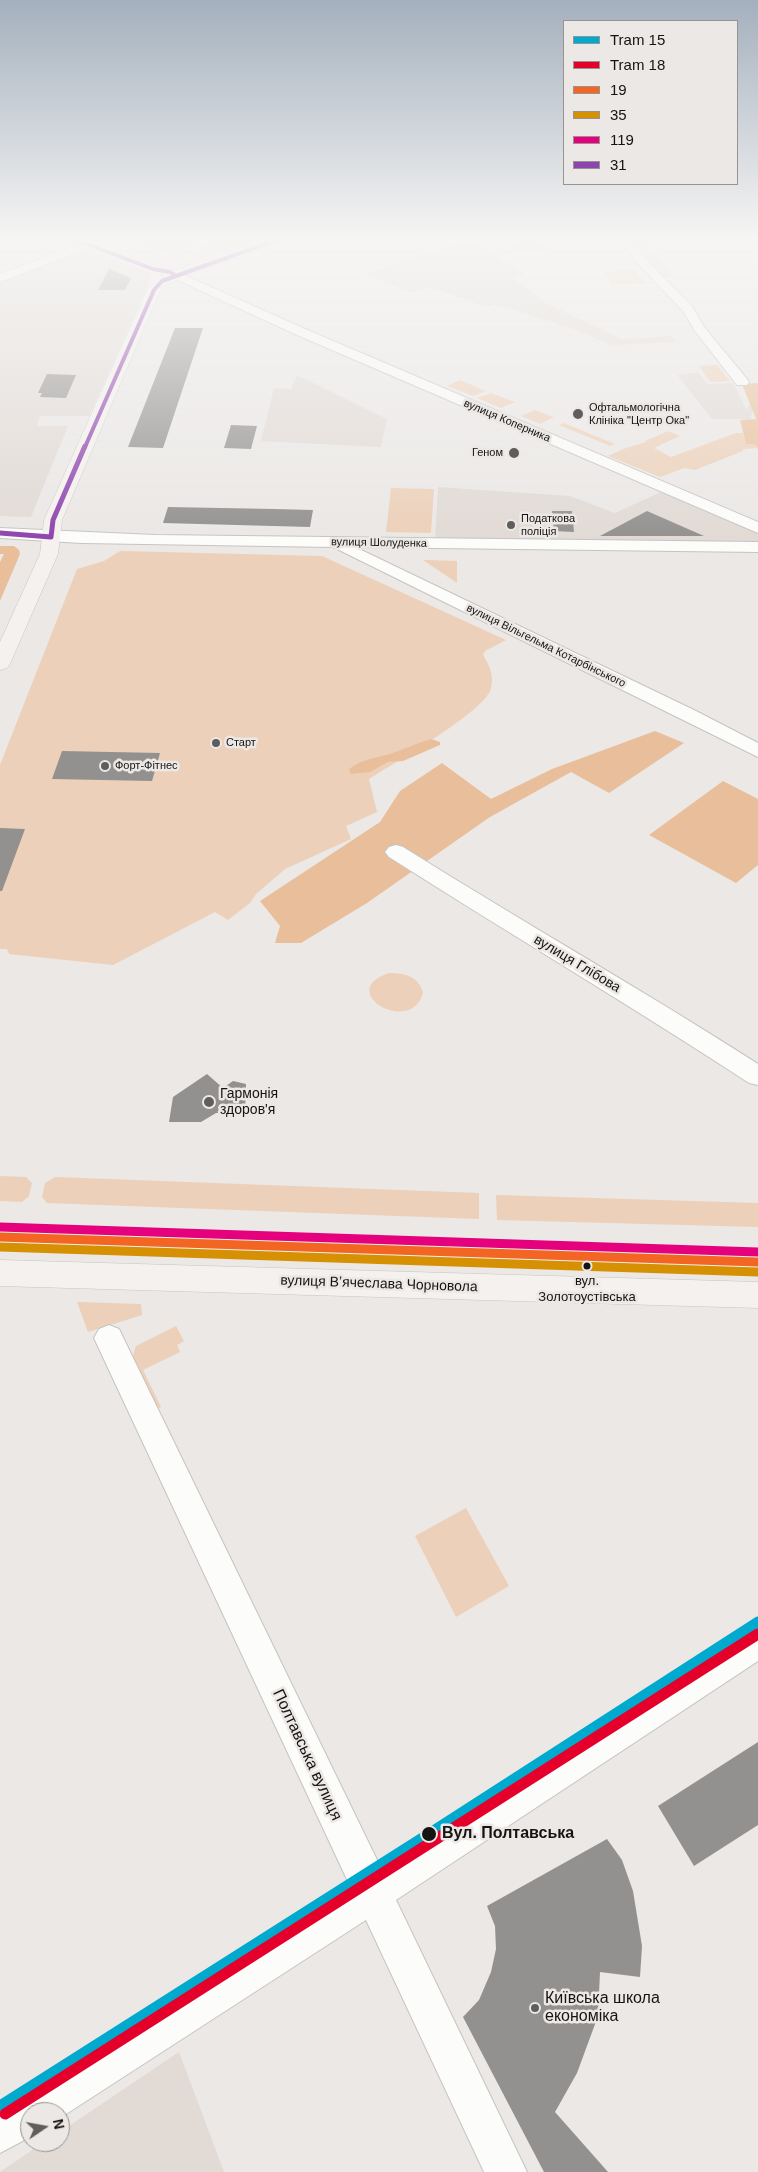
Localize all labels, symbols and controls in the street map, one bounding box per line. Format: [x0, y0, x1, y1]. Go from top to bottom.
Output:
legend [563, 20, 738, 185]
text: Tram 15 [610, 31, 665, 48]
text: Tram 18 [610, 56, 665, 73]
text: 19 [610, 81, 627, 98]
text: 35 [610, 106, 627, 123]
text: 119 [610, 131, 634, 148]
text: 31 [610, 156, 627, 173]
street label: вулиця Коперника [462, 397, 552, 445]
place label: Офтальмологічна Клініка "Центр Ока" [589, 401, 689, 427]
marker: Офтальмологічна Клініка "Центр Ока" [571, 407, 585, 421]
place label: Геном [472, 446, 503, 460]
marker: Геном [507, 446, 521, 460]
place label: Податкова поліція [521, 512, 575, 538]
marker: Податкова поліція [505, 519, 517, 531]
street label: вулиця Шолуденка [331, 536, 427, 550]
street label: вулиця Вільгельма Котарбінського [464, 602, 628, 690]
place label: Старт [226, 736, 256, 750]
marker: Старт [210, 737, 222, 749]
place label: Форт-Фітнес [115, 759, 178, 773]
marker: Форт-Фітнес [99, 760, 111, 772]
street label: вулиця Глібова [531, 931, 623, 997]
place label: Гармонія здоров'я [220, 1086, 278, 1118]
marker: Гармонія здоров'я [202, 1095, 216, 1109]
marker: вул. Золотоустiвська [582, 1261, 592, 1271]
street label: вулиця Вʼячеслава Чорновола [280, 1272, 478, 1296]
place label: вул. Золотоустiвська [538, 1273, 636, 1304]
street label: Полтавська вулиця [268, 1686, 346, 1824]
place label: Вул. Полтавська [442, 1824, 574, 1844]
marker: Вул. Полтавська [420, 1825, 438, 1843]
place label: Київська школа економіка [545, 1989, 660, 2027]
marker: Київська школа економіка [529, 2002, 541, 2014]
north arrow [20, 2102, 70, 2152]
text: N [50, 2117, 68, 2131]

